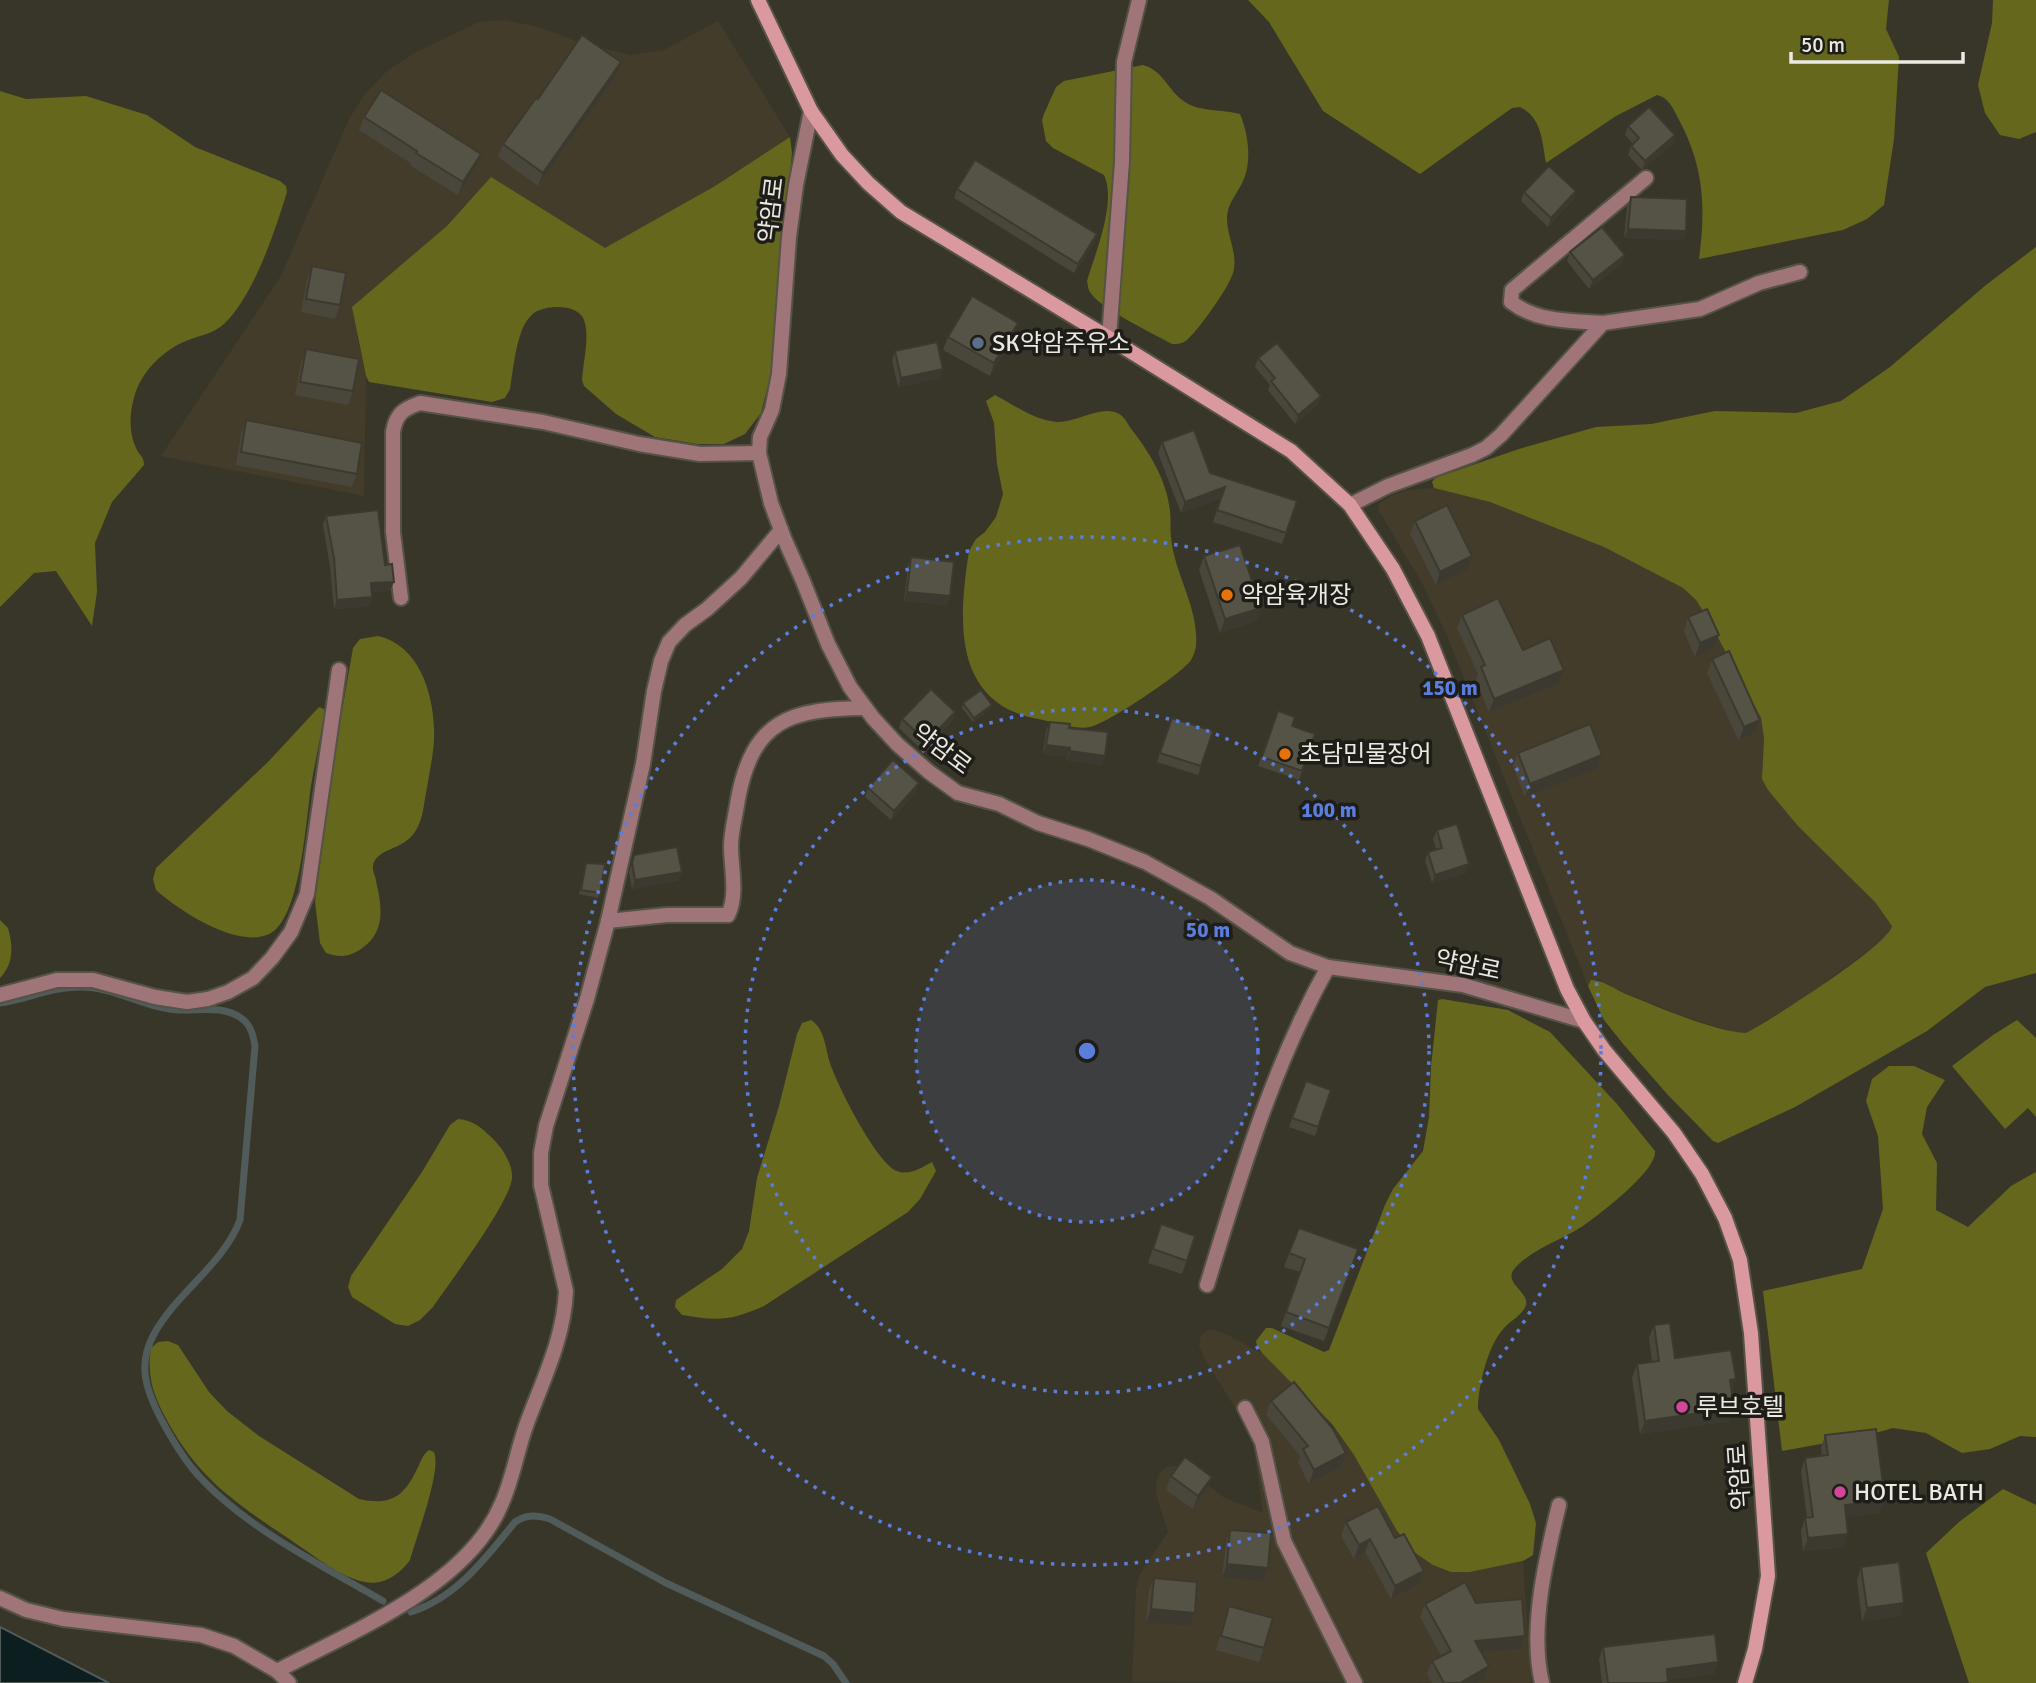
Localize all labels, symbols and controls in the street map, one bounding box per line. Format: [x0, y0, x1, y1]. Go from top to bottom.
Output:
scale bar [1791, 21, 1962, 65]
text: 50 m [1801, 32, 1845, 58]
street label: 약암로 [752, 175, 790, 245]
place label: SK약암주유소 [992, 328, 1130, 358]
marker: SK약암주유소 [970, 335, 986, 351]
place label: 약암육개장 [1241, 580, 1351, 610]
marker: 약암육개장 [1219, 587, 1235, 603]
text: 150 m [1422, 675, 1478, 701]
street label: 약암로 [907, 717, 977, 781]
place label: 초담민물장어 [1299, 739, 1431, 769]
marker: 초담민물장어 [1277, 746, 1293, 762]
text: 100 m [1301, 797, 1357, 823]
text: 50 m [1186, 917, 1230, 943]
street label: 약암로 [1432, 943, 1504, 987]
centre of rings [1075, 1039, 1099, 1063]
place label: 루브호텔 [1696, 1392, 1784, 1422]
marker: 루브호텔 [1674, 1399, 1690, 1415]
street label: 약암로 [1722, 1443, 1756, 1511]
place label: HOTEL BATH [1854, 1477, 1984, 1507]
marker: HOTEL BATH [1832, 1484, 1848, 1500]

